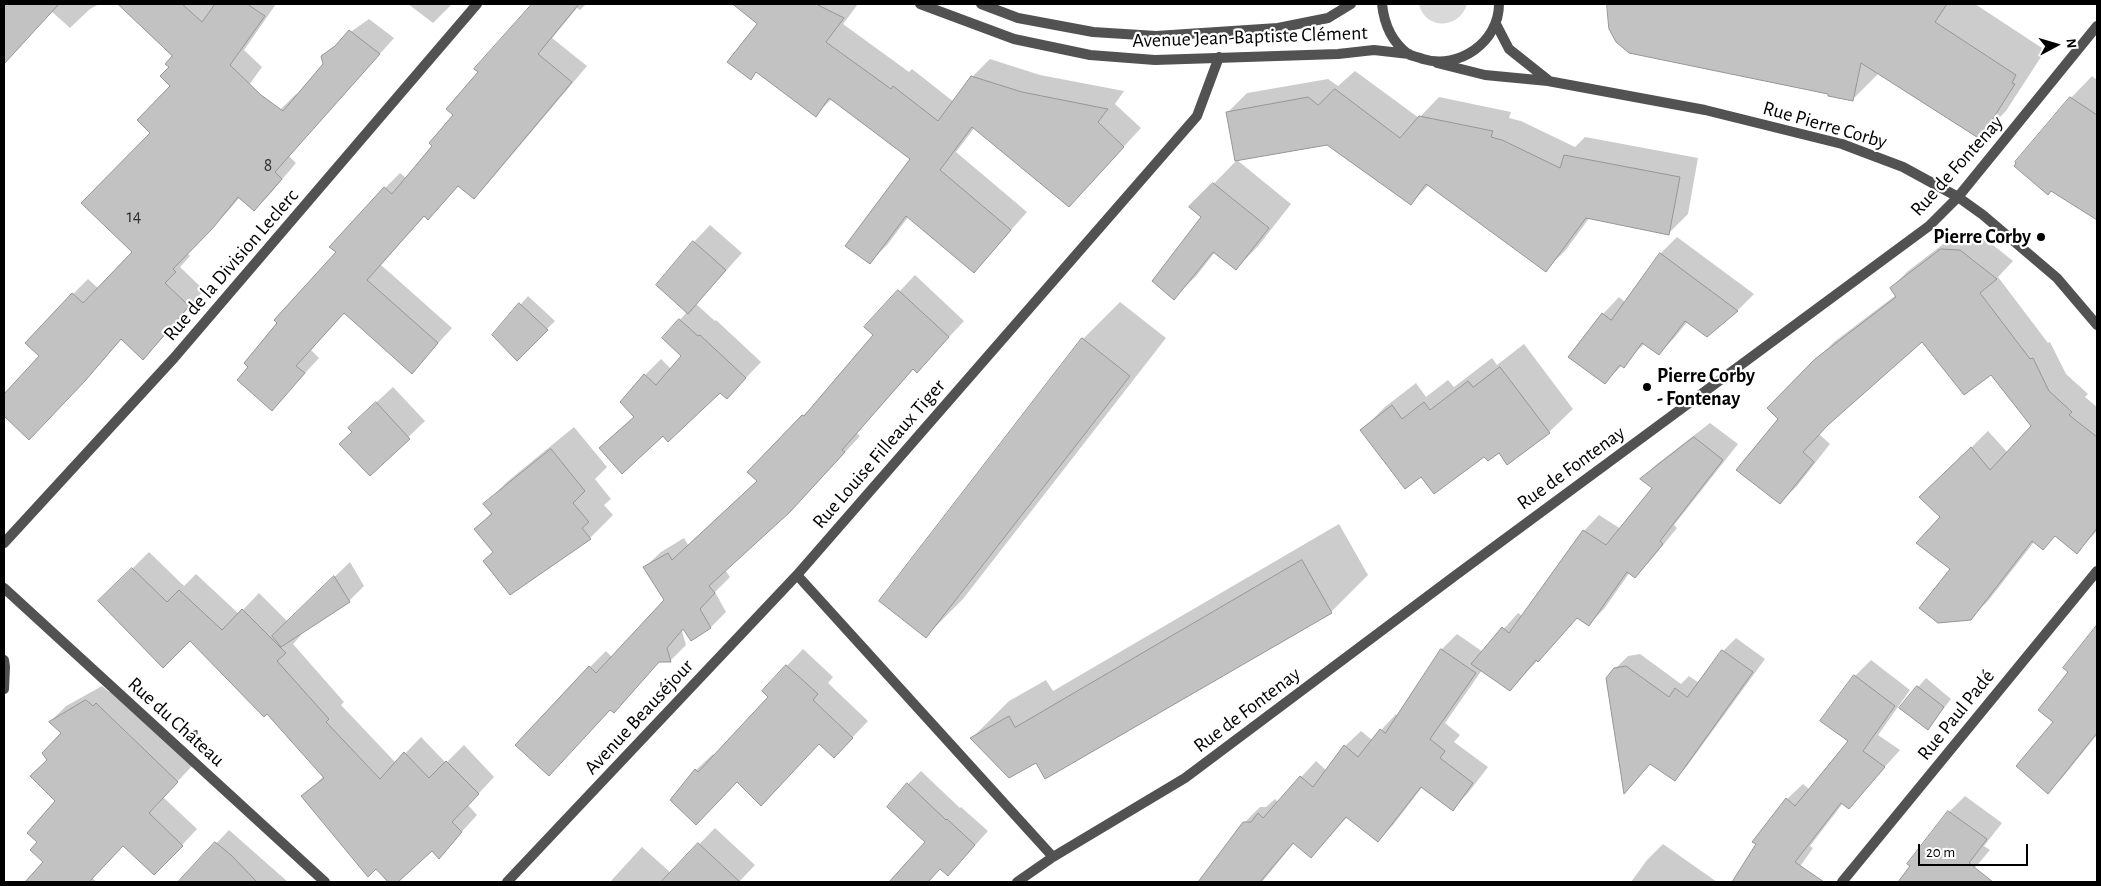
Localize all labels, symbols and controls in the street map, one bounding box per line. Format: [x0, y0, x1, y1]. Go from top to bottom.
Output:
north arrow [2031, 20, 2081, 70]
street label: Avenue Jean-Baptiste Clément [1132, 21, 1368, 53]
text: N [2063, 38, 2078, 49]
street label: Rue Pierre Corby [1760, 96, 1890, 154]
street label: Rue de Fontenay [1905, 111, 2009, 221]
house number: 8 [264, 155, 272, 177]
street label: Rue de la Division Leclerc [158, 184, 304, 346]
house number: 14 [127, 206, 141, 228]
place label: Pierre Corby [1933, 225, 2031, 249]
marker: Pierre Corby [2035, 231, 2047, 243]
place label: Pierre Corby - Fontenay [1657, 364, 1755, 411]
street label: Rue Louise Filleaux Tiger [808, 374, 950, 534]
marker: Pierre Corby - Fontenay [1641, 381, 1653, 393]
street label: Rue de Fontenay [1512, 421, 1630, 515]
street label: Avenue Beauséjour [579, 654, 699, 780]
street label: Rue de Fontenay [1189, 662, 1305, 758]
street label: Rue Paul Padé [1912, 665, 2000, 765]
street label: Rue du Château [123, 672, 229, 772]
scale bar [1921, 834, 2031, 866]
text: 20 m [1926, 845, 1955, 860]

